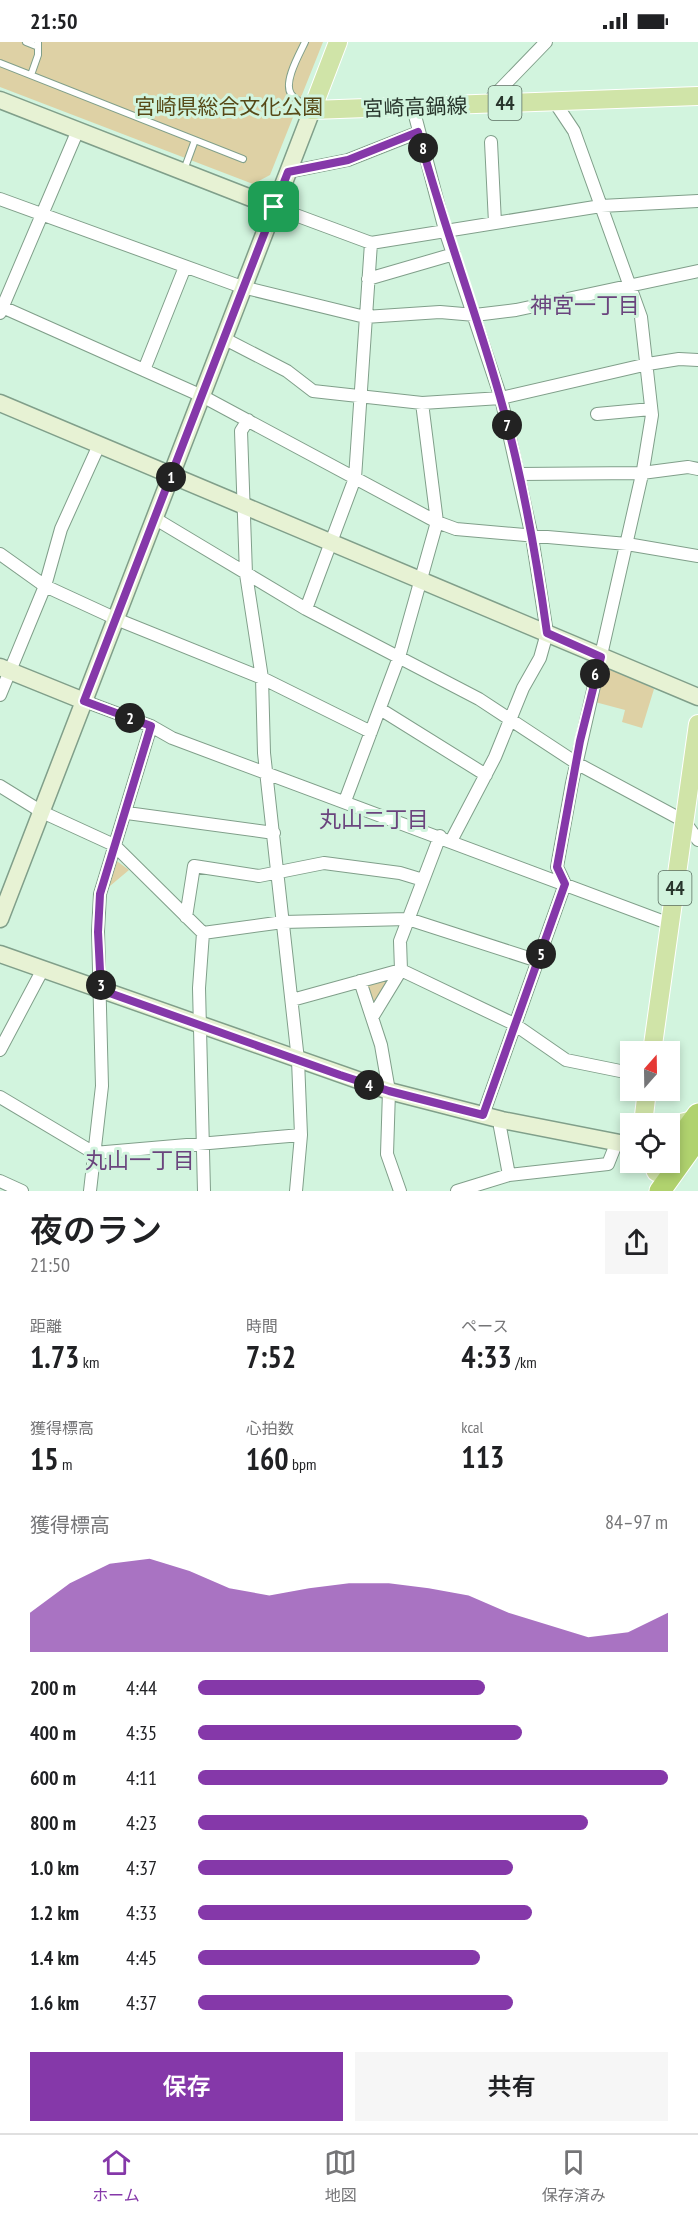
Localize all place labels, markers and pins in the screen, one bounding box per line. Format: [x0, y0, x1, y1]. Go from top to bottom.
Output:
pin: 8 [408, 133, 438, 163]
pin [248, 181, 299, 232]
pin: 7 [492, 410, 522, 440]
pin: 1 [156, 462, 186, 492]
pin: 6 [580, 659, 610, 689]
pin: 2 [115, 703, 145, 733]
pin: 5 [526, 939, 556, 969]
pin: 3 [86, 970, 116, 1000]
pin: 4 [354, 1070, 384, 1100]

